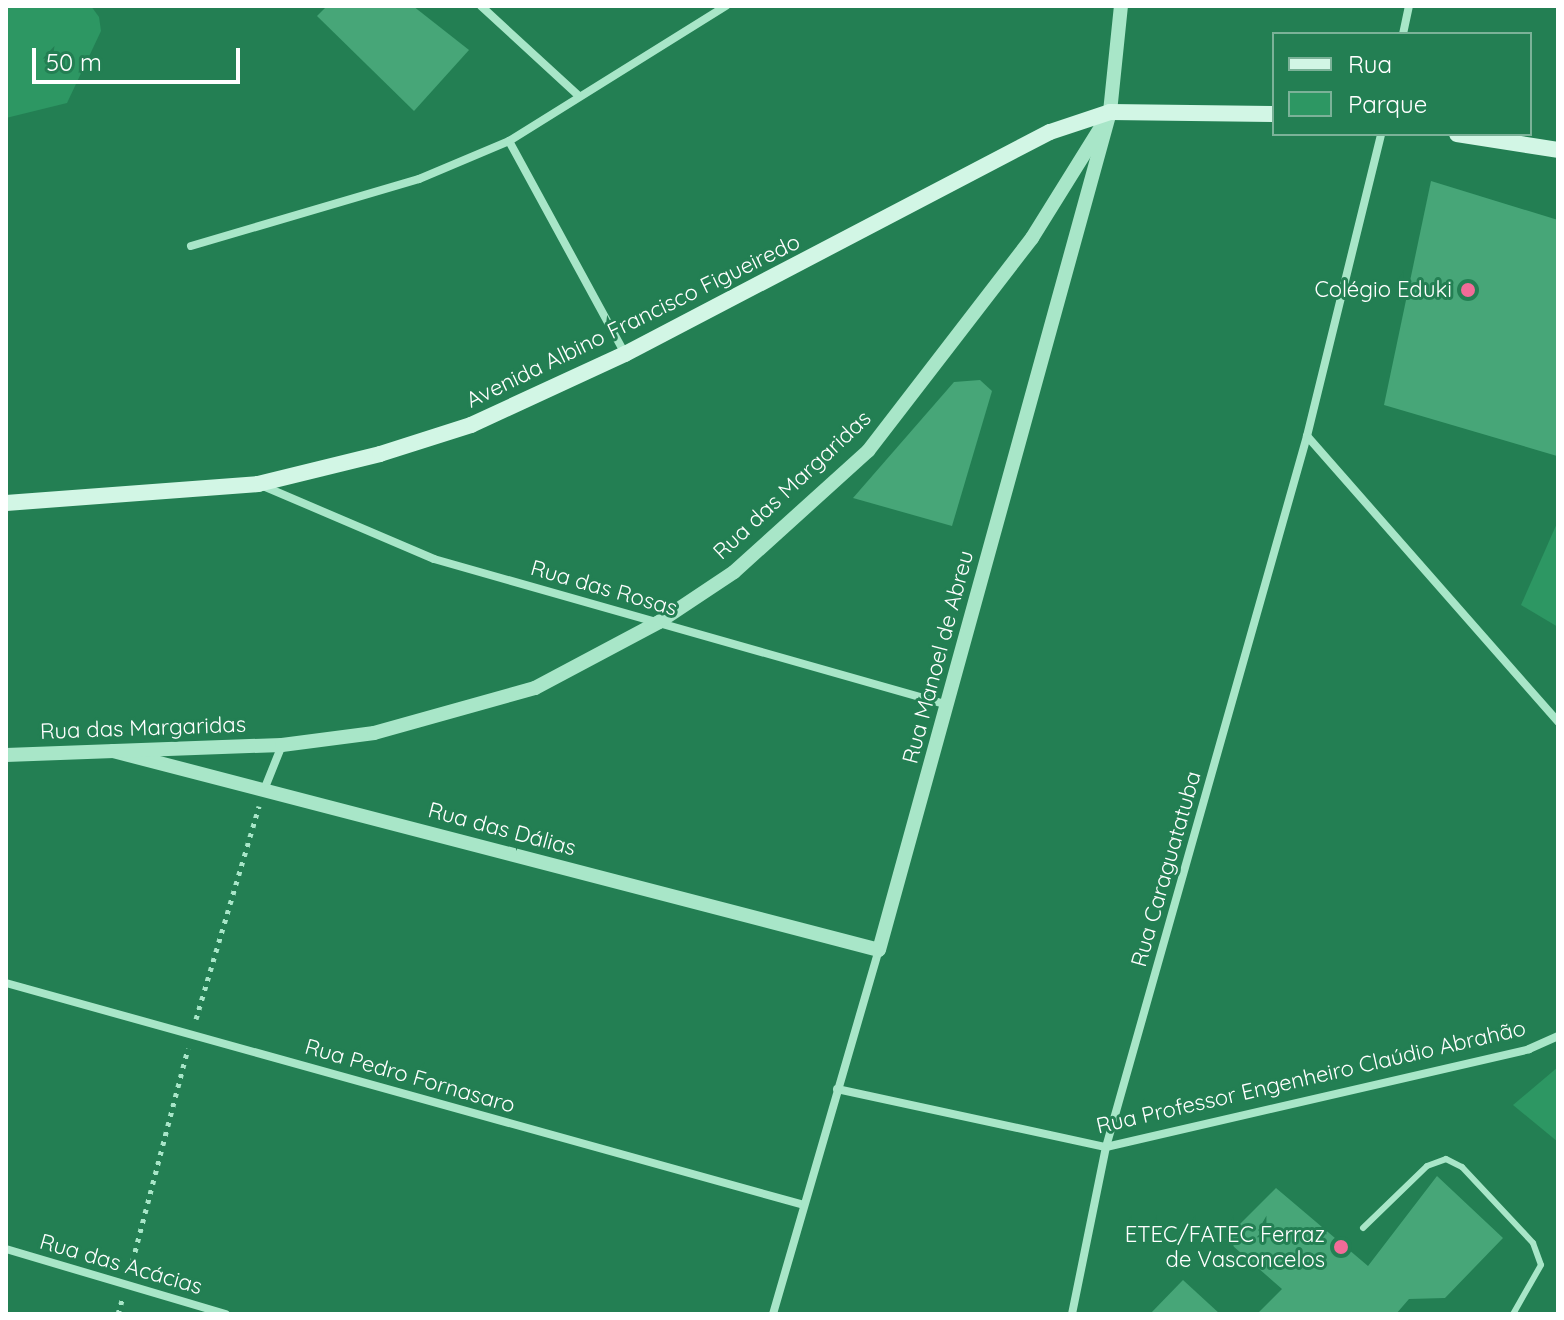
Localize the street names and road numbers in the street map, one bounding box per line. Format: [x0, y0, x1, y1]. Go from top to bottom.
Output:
street label: Avenida Albino Francisco Figueiredo [462, 228, 804, 414]
street label: Rua das Margaridas [708, 405, 876, 565]
street label: Rua Manoel de Abreu [897, 547, 979, 767]
street label: Rua das Rosas [528, 554, 680, 622]
street label: Rua das Margaridas [40, 711, 246, 745]
street label: Rua Caraguatatuba [1125, 768, 1207, 970]
street label: Rua das Dálias [425, 797, 579, 861]
street label: Rua Professor Engenheiro Claúdio Abrahão [1094, 1015, 1528, 1139]
street label: Rua Pedro Fornasaro [302, 1033, 518, 1119]
street label: Rua das Acácias [37, 1228, 205, 1300]

